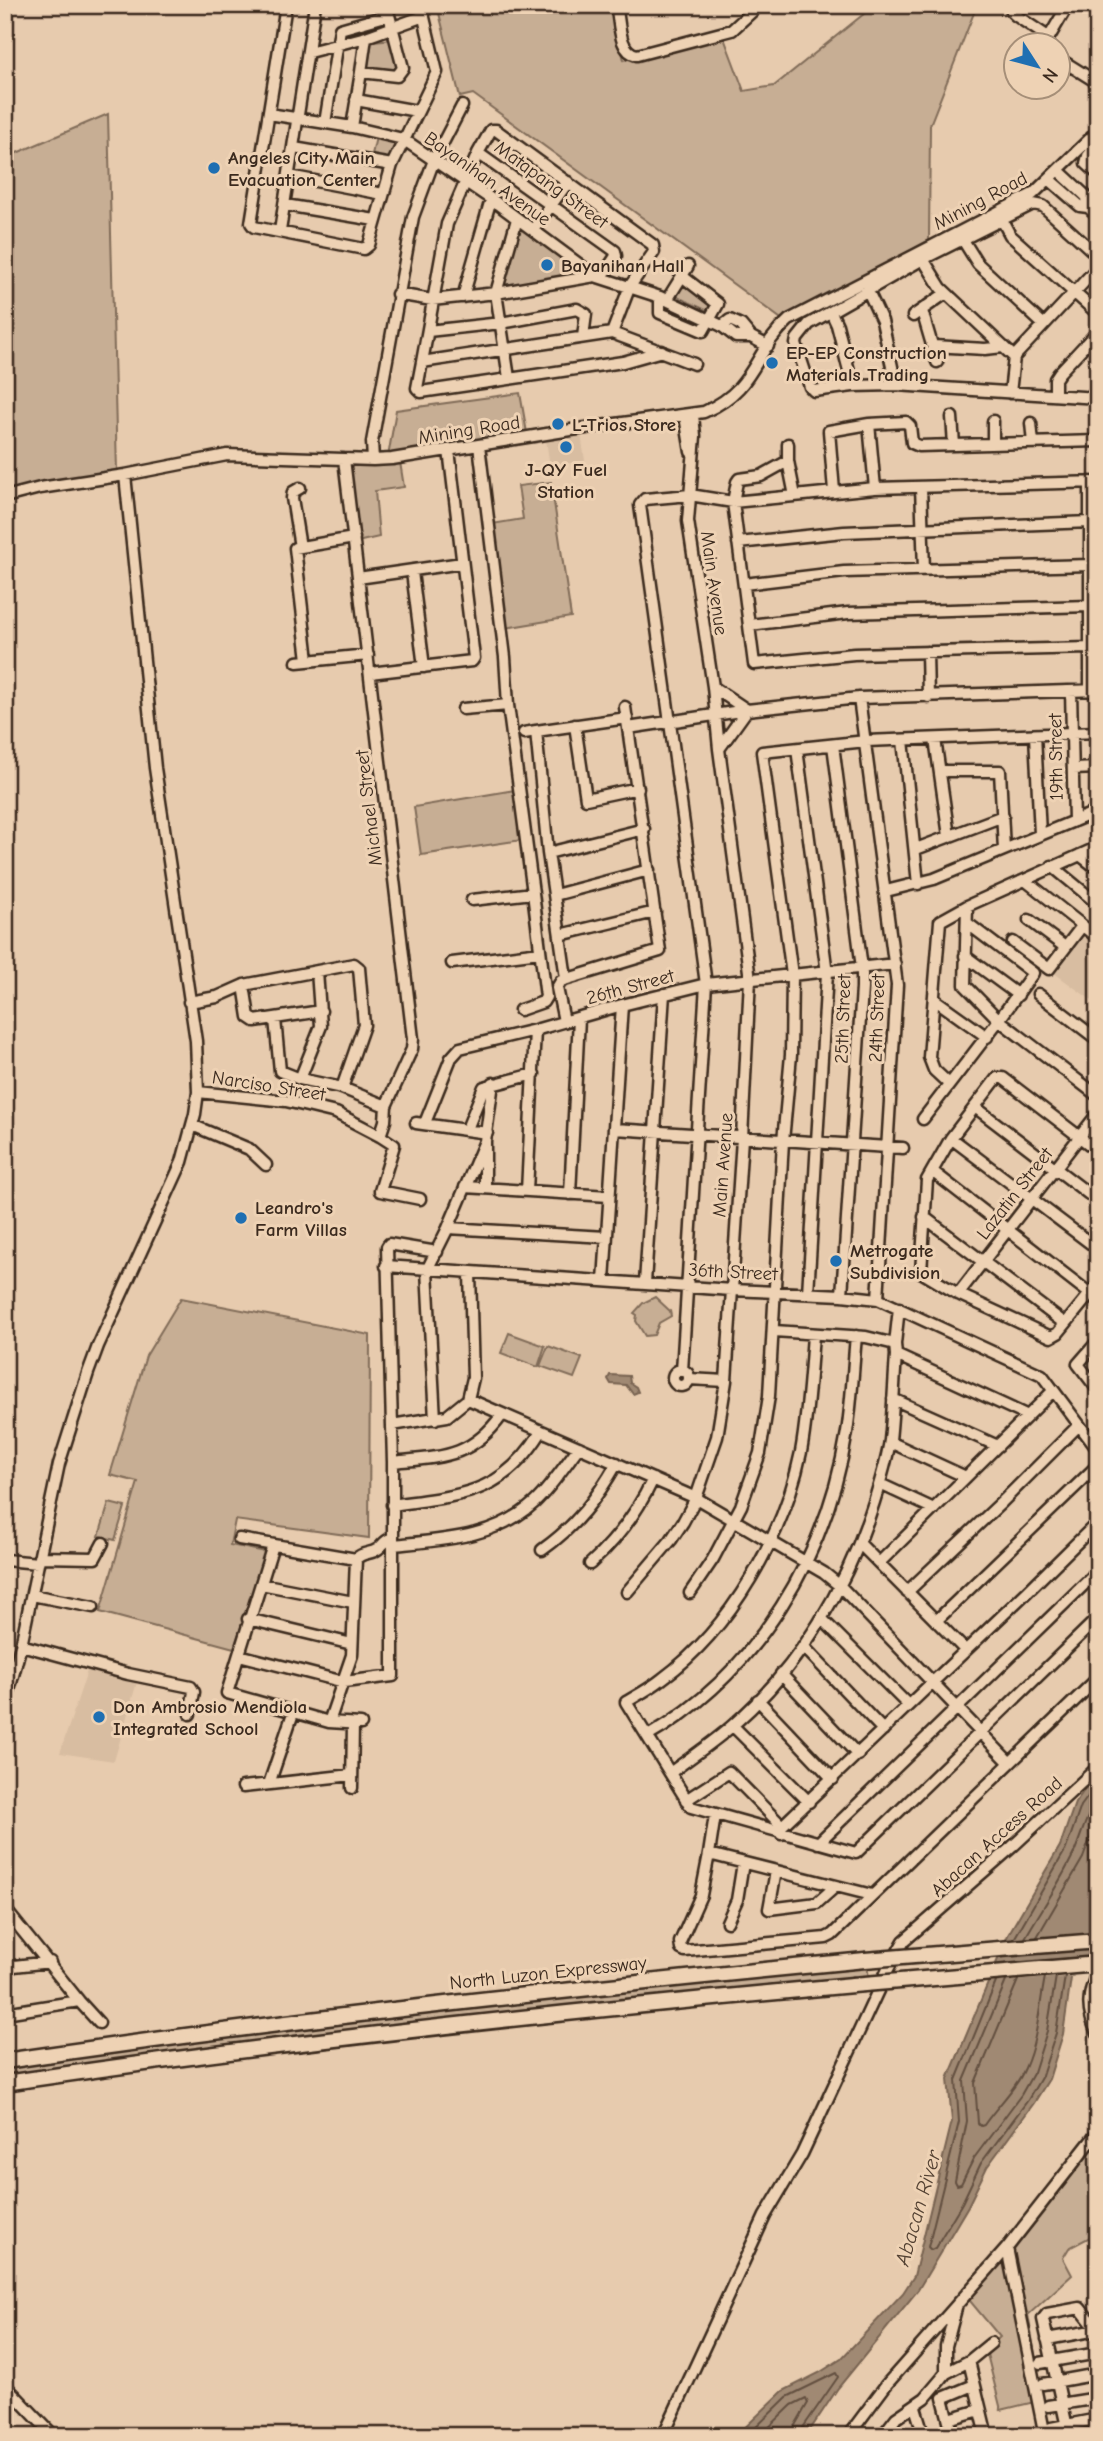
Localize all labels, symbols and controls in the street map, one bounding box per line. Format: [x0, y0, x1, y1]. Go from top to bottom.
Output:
north arrow [1002, 32, 1072, 102]
text: N [1037, 64, 1062, 87]
street label: Bayanihan Avenue [420, 127, 555, 231]
street label: Matapang Street [490, 136, 613, 234]
place label: Angeles City Main Evacuation Center [228, 147, 377, 191]
marker: Angeles City Main Evacuation Center [206, 160, 222, 176]
street label: Mining Road [930, 167, 1031, 235]
place label: Bayanihan Hall [561, 255, 684, 277]
marker: Bayanihan Hall [539, 257, 555, 273]
place label: EP-EP Construction Materials Trading [786, 342, 947, 386]
marker: EP-EP Construction Materials Trading [764, 355, 780, 371]
street label: Mining Road [417, 411, 522, 449]
place label: L-Trios Store [572, 414, 676, 436]
marker: L-Trios Store [550, 416, 566, 432]
marker: J-QY Fuel Station [558, 439, 574, 455]
place label: J-QY Fuel Station [525, 459, 607, 503]
street label: Main Avenue [696, 530, 732, 637]
street label: 19th Street [1044, 713, 1068, 801]
street label: Michael Street [351, 748, 387, 867]
street label: 26th Street [584, 965, 677, 1009]
street label: 25th Street [830, 973, 856, 1064]
street label: 24th Street [864, 973, 890, 1063]
street label: Narciso Street [211, 1066, 328, 1106]
street label: Main Avenue [708, 1112, 738, 1218]
street label: Lazatin Street [972, 1143, 1058, 1244]
place label: Leandro's Farm Villas [255, 1197, 347, 1241]
marker: Leandro's Farm Villas [233, 1210, 249, 1226]
place label: Metrogate Subdivision [850, 1240, 940, 1284]
marker: Metrogate Subdivision [828, 1253, 844, 1269]
street label: 36th Street [688, 1259, 779, 1285]
place label: Don Ambrosio Mendiola Integrated School [113, 1696, 307, 1740]
marker: Don Ambrosio Mendiola Integrated School [91, 1709, 107, 1725]
street label: Abacan Access Road [927, 1772, 1067, 1901]
street label: North Luzon Expressway [448, 1952, 648, 1994]
water label: Abacan River [890, 2146, 946, 2269]

